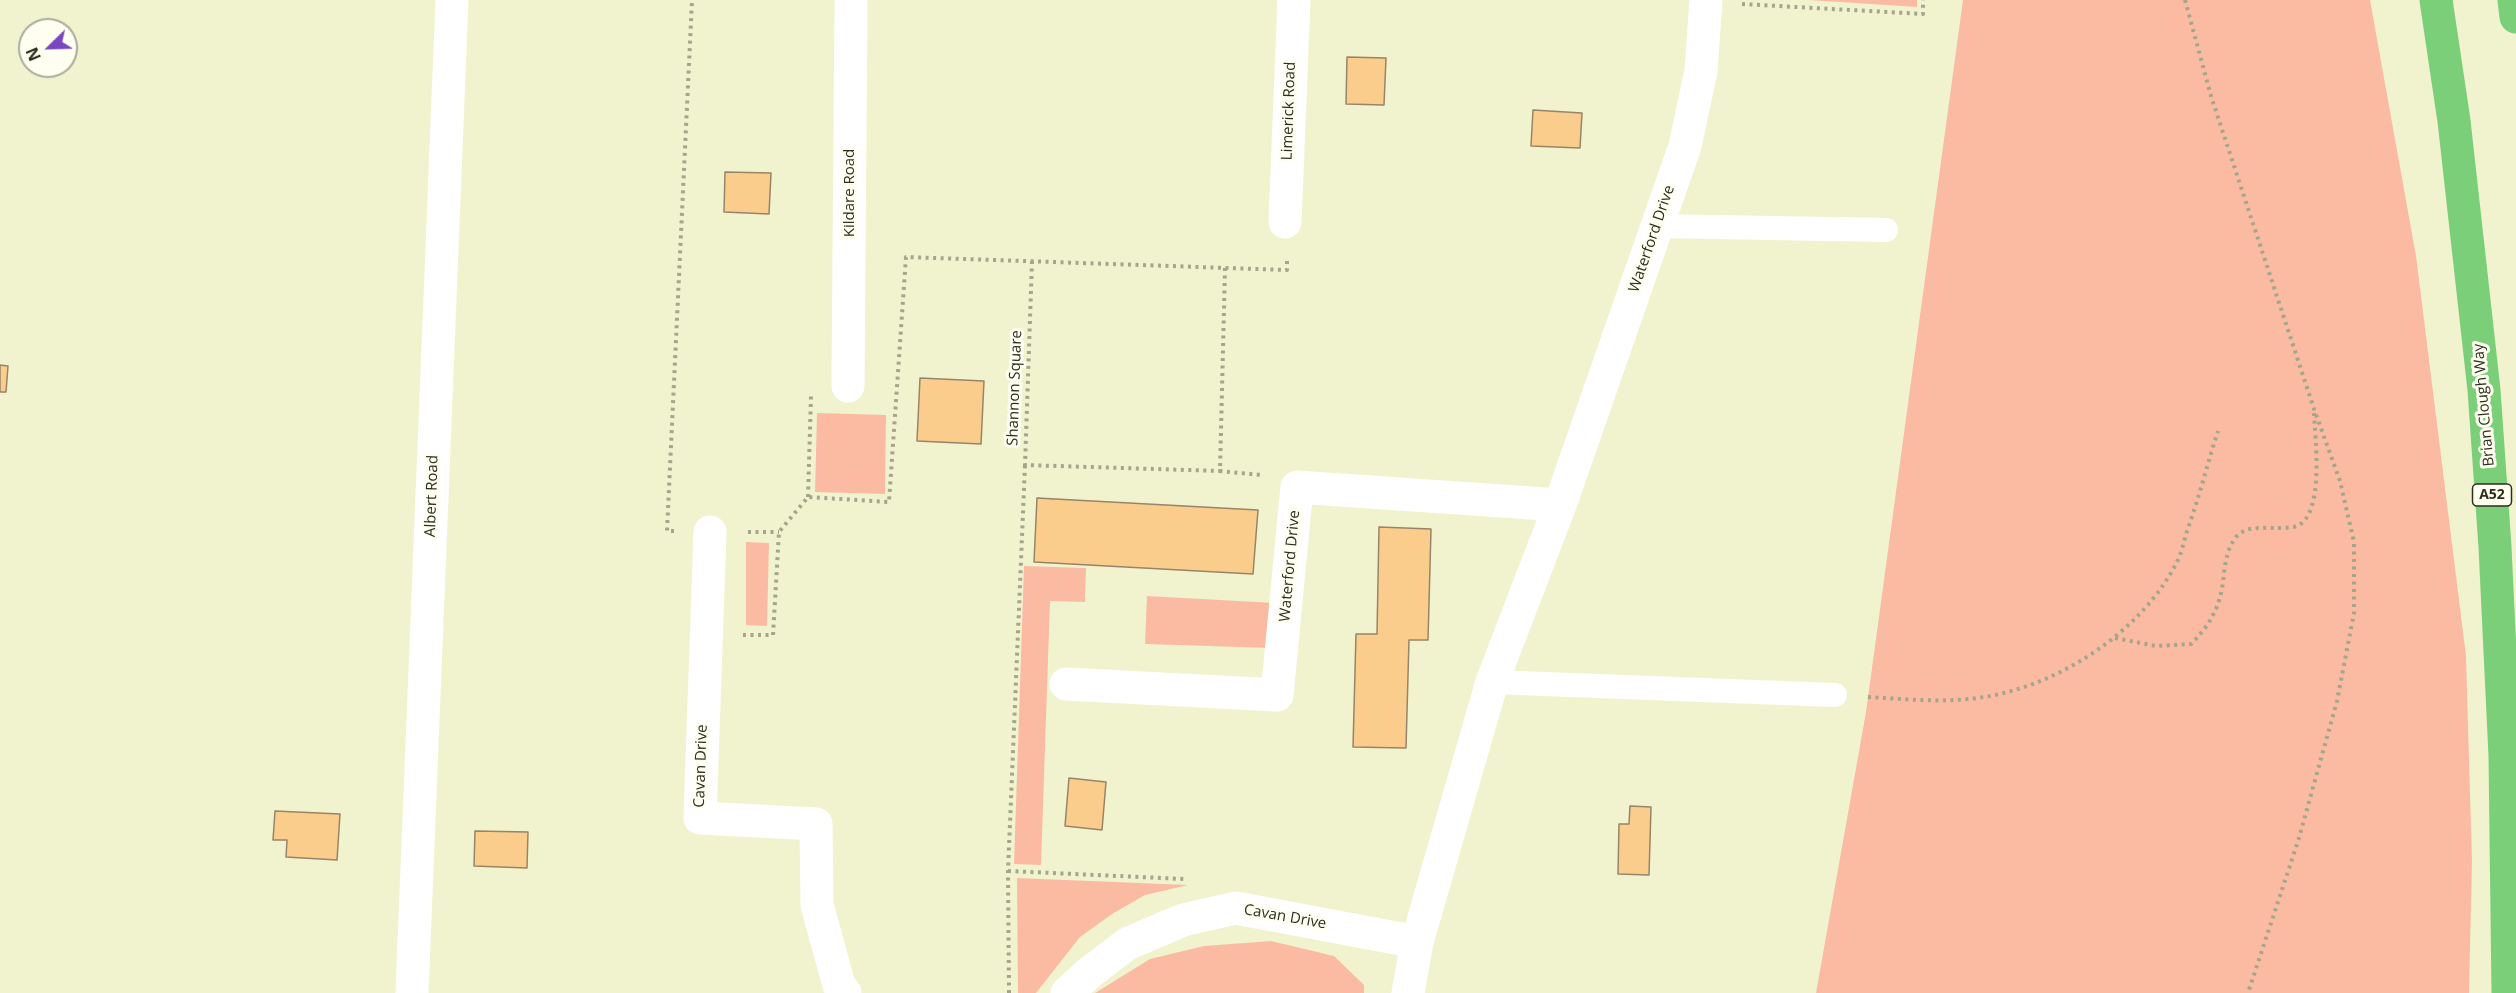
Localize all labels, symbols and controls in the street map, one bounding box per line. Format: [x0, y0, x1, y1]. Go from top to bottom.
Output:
north arrow [18, 18, 78, 78]
text: N [21, 44, 46, 65]
street label: Limerick Road [1278, 61, 1300, 161]
street label: Kildare Road [841, 149, 859, 237]
street label: Waterford Drive [1625, 183, 1679, 295]
street label: Shannon Square [1004, 330, 1026, 446]
street label: Brian Clough Way [2470, 343, 2498, 467]
street label: Albert Road [422, 455, 442, 537]
road number: A52 [2472, 484, 2512, 506]
street label: Waterford Drive [1276, 509, 1304, 623]
street label: Cavan Drive [691, 724, 711, 808]
street label: Cavan Drive [1242, 901, 1328, 933]

